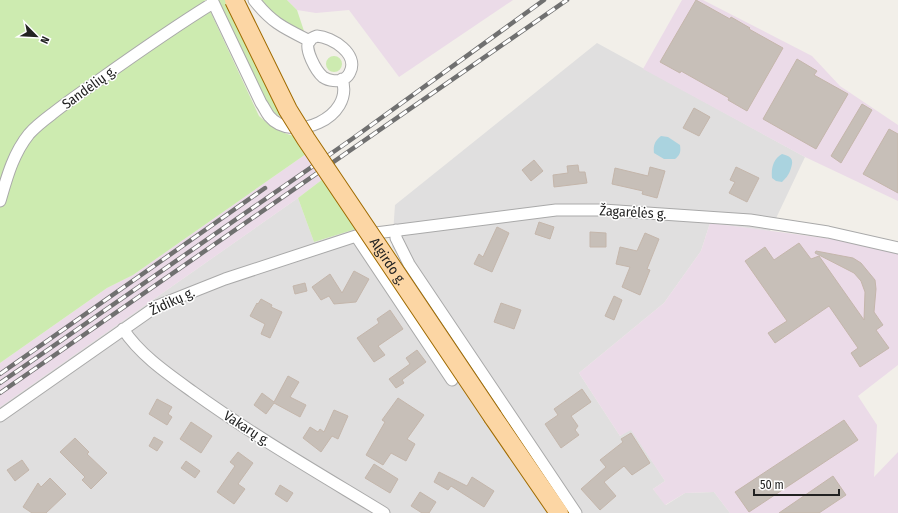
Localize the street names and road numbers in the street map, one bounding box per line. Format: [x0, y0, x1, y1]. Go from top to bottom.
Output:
street label: Sandėlių g. [59, 62, 120, 113]
street label: Žagarėlės g. [599, 201, 667, 223]
street label: Algirdo g. [366, 235, 410, 288]
street label: Židikų g. [147, 283, 197, 319]
street label: Vakarų g. [220, 407, 273, 450]

